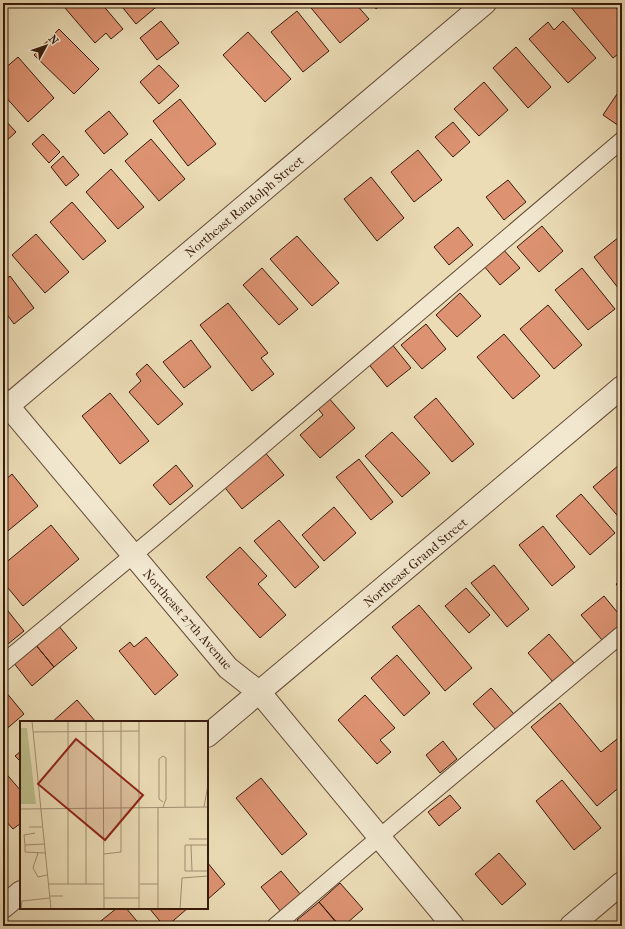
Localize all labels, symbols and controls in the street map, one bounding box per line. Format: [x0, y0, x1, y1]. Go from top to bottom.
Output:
north arrow [26, 26, 66, 66]
text: N [46, 33, 61, 48]
street label: Northeast Randolph Street [182, 152, 307, 260]
street label: Northeast Grand Street [360, 514, 470, 610]
street label: Northeast 27th Avenue [140, 566, 236, 673]
inset map [20, 721, 208, 909]

